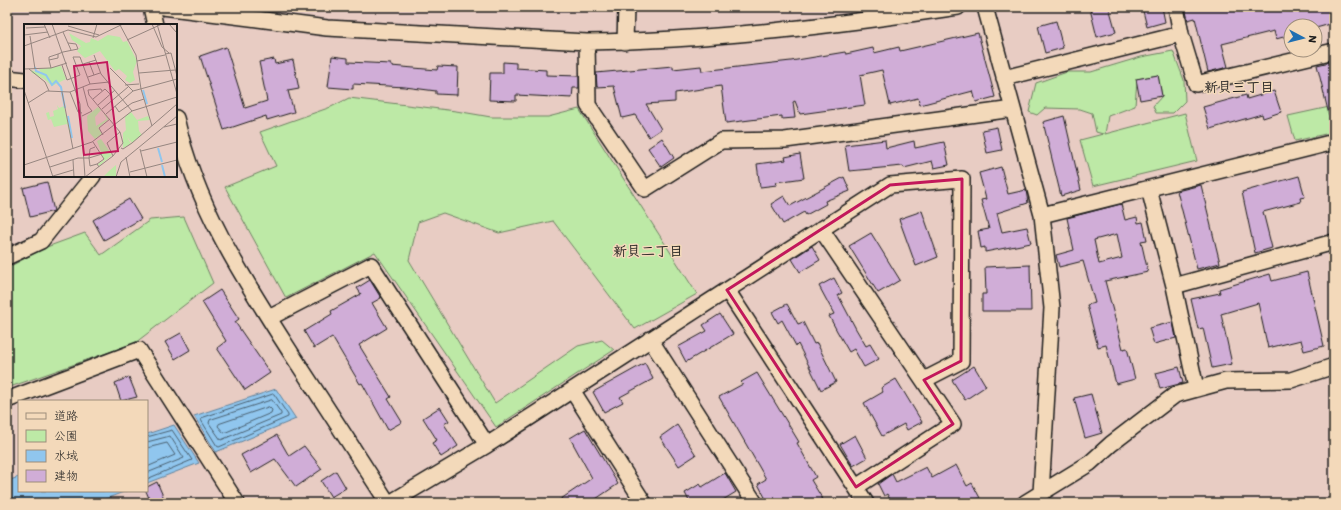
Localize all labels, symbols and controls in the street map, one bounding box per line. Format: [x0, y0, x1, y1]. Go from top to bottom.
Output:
north arrow [1283, 18, 1323, 58]
inset map [24, 24, 177, 177]
text: N [1306, 35, 1319, 44]
district label: 新貝三丁目 [1204, 79, 1274, 96]
district label: 新貝二丁目 [613, 243, 683, 260]
legend [18, 400, 148, 492]
text: 道路 [54, 409, 78, 423]
text: 公園 [54, 429, 78, 443]
text: 水域 [54, 449, 78, 463]
text: 建物 [54, 469, 78, 483]

